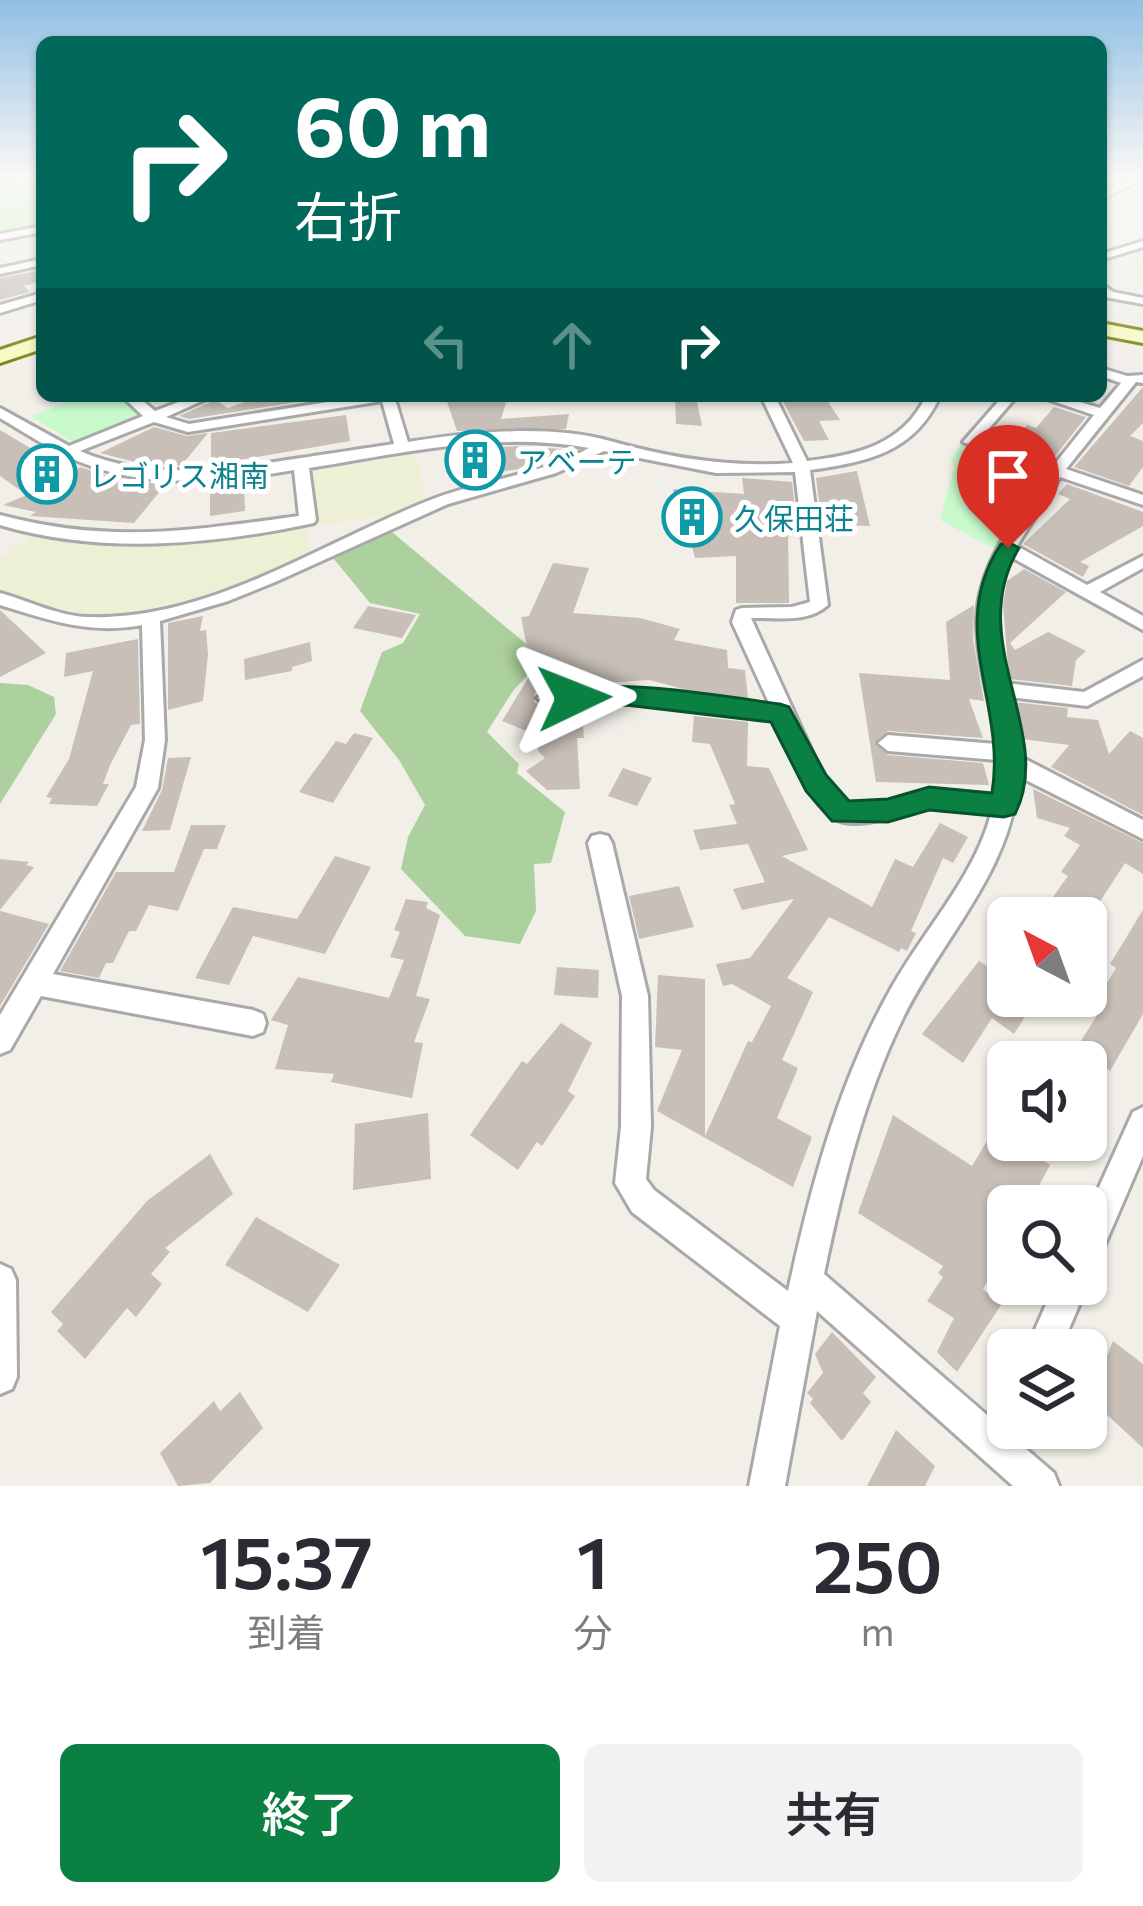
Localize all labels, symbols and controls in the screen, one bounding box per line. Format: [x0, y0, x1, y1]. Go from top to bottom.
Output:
text: 60 m [294, 72, 491, 174]
icon: right [96, 84, 252, 240]
text: 右折 [294, 182, 402, 248]
icon: left [413, 312, 479, 378]
icon: ahead [539, 312, 605, 378]
icon: right [665, 312, 731, 378]
pin [957, 425, 1059, 548]
building icon: アベーテ [444, 429, 506, 491]
place label: アベーテ [517, 442, 636, 479]
building icon: レゴリス湘南 [16, 443, 78, 505]
icon: arrive [975, 443, 1041, 509]
place label: レゴリス湘南 [89, 456, 269, 493]
building icon: 久保田荘 [661, 486, 723, 548]
place label: 久保田荘 [734, 499, 854, 536]
position arrow [511, 635, 637, 761]
north arrow [987, 897, 1107, 1017]
map controls [987, 897, 1107, 1449]
button: sound [987, 1041, 1107, 1161]
button: search [987, 1185, 1107, 1305]
button: layers [987, 1329, 1107, 1449]
text: 15:37 [200, 1516, 373, 1604]
text: 1 [577, 1516, 609, 1604]
text: 250 [813, 1520, 943, 1608]
text: m [861, 1606, 895, 1654]
text: 到着 [248, 1607, 326, 1655]
text: 分 [573, 1607, 612, 1655]
button: 終了 [60, 1744, 560, 1882]
button: 共有 [584, 1744, 1083, 1882]

